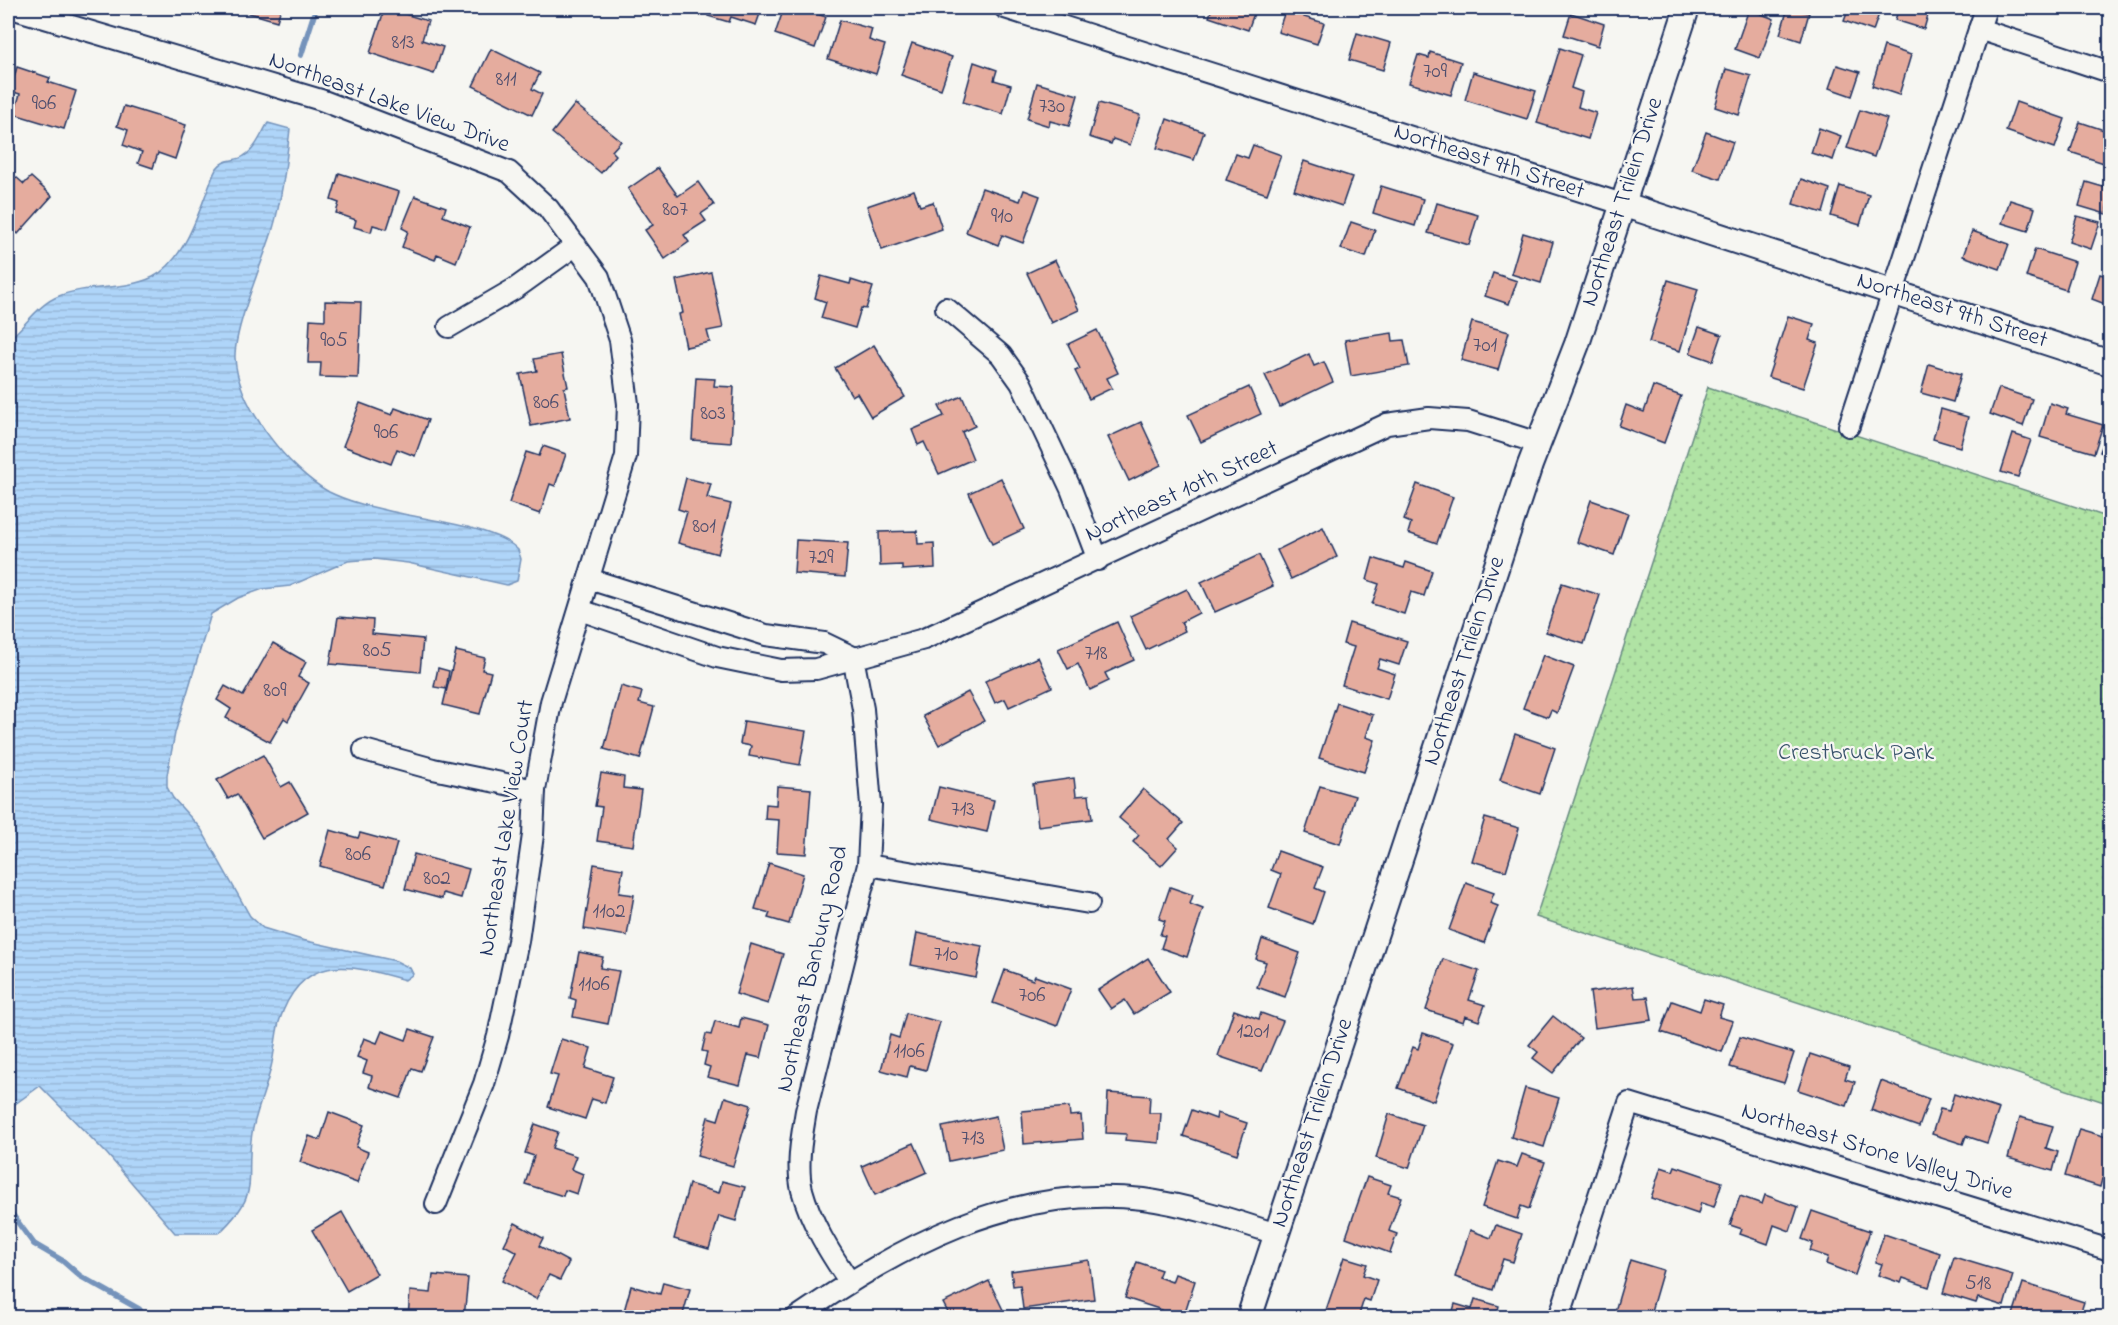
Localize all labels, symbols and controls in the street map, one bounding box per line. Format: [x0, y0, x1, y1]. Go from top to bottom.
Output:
house number: 813 [391, 28, 415, 58]
street label: Northeast Lake View Drive [264, 43, 515, 163]
house number: 709 [1423, 57, 1448, 87]
house number: 811 [495, 65, 517, 95]
house number: 906 [32, 89, 56, 119]
house number: 730 [1039, 92, 1065, 122]
street label: Northeast Trilein Drive [1573, 93, 1673, 311]
street label: Northeast 9th Street [1389, 115, 1589, 209]
house number: 807 [662, 195, 688, 225]
house number: 910 [991, 202, 1013, 232]
street label: Northeast 9th Street [1852, 264, 2052, 358]
house number: 905 [320, 326, 348, 356]
house number: 701 [1473, 331, 1498, 361]
house number: 806 [533, 388, 559, 418]
house number: 803 [700, 399, 726, 429]
house number: 906 [374, 418, 398, 448]
street label: Northeast 10th Street [1080, 432, 1284, 552]
house number: 801 [692, 512, 716, 542]
house number: 729 [808, 543, 834, 573]
street label: Northeast Trilein Drive [1415, 552, 1515, 770]
house number: 805 [363, 636, 391, 666]
house number: 718 [1084, 639, 1108, 669]
house number: 809 [263, 676, 287, 706]
street label: Northeast Lake View Court [469, 697, 545, 959]
park label: Crestbruck Park [1778, 736, 1934, 771]
house number: 713 [951, 795, 975, 825]
house number: 806 [345, 840, 371, 870]
street label: Northeast Banbury Road [768, 842, 859, 1096]
house number: 802 [423, 864, 451, 894]
house number: 1102 [593, 897, 625, 927]
house number: 710 [934, 940, 958, 970]
house number: 1106 [578, 970, 610, 1000]
house number: 706 [1019, 981, 1045, 1011]
street label: Northeast Trilein Drive [1263, 1014, 1363, 1232]
house number: 1201 [1237, 1017, 1270, 1047]
house number: 1106 [893, 1037, 925, 1067]
street label: Northeast Stone Valley Drive [1736, 1094, 2017, 1211]
house number: 713 [961, 1124, 985, 1154]
house number: 518 [1965, 1269, 1991, 1299]

